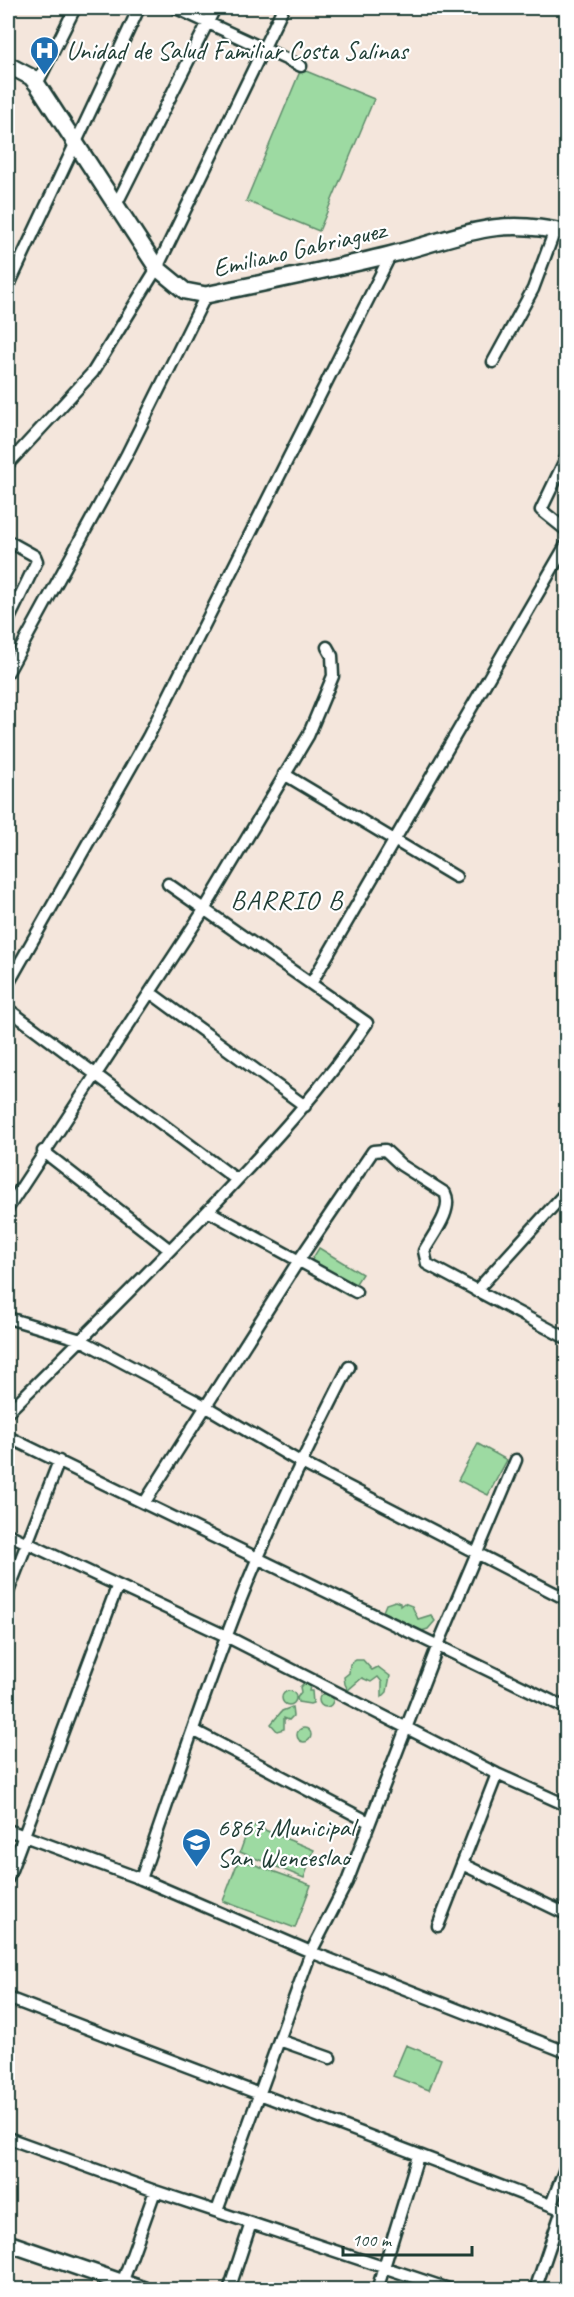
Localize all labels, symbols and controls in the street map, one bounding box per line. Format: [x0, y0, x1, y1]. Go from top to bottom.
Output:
hospital icon: Unidad de Salud Familiar Costa Salinas [29, 34, 61, 76]
place label: Unidad de Salud Familiar Costa Salinas [66, 34, 410, 67]
street label: Emiliano Gabriaguez [210, 213, 391, 285]
district label: BARRIO B [230, 883, 344, 917]
place label: 6867 Municipal San Wenceslao [217, 1811, 359, 1874]
school or university icon: 6867 Municipal San Wenceslao [180, 1826, 212, 1868]
scale bar [343, 2219, 472, 2257]
text: 100 m [352, 2229, 393, 2251]

